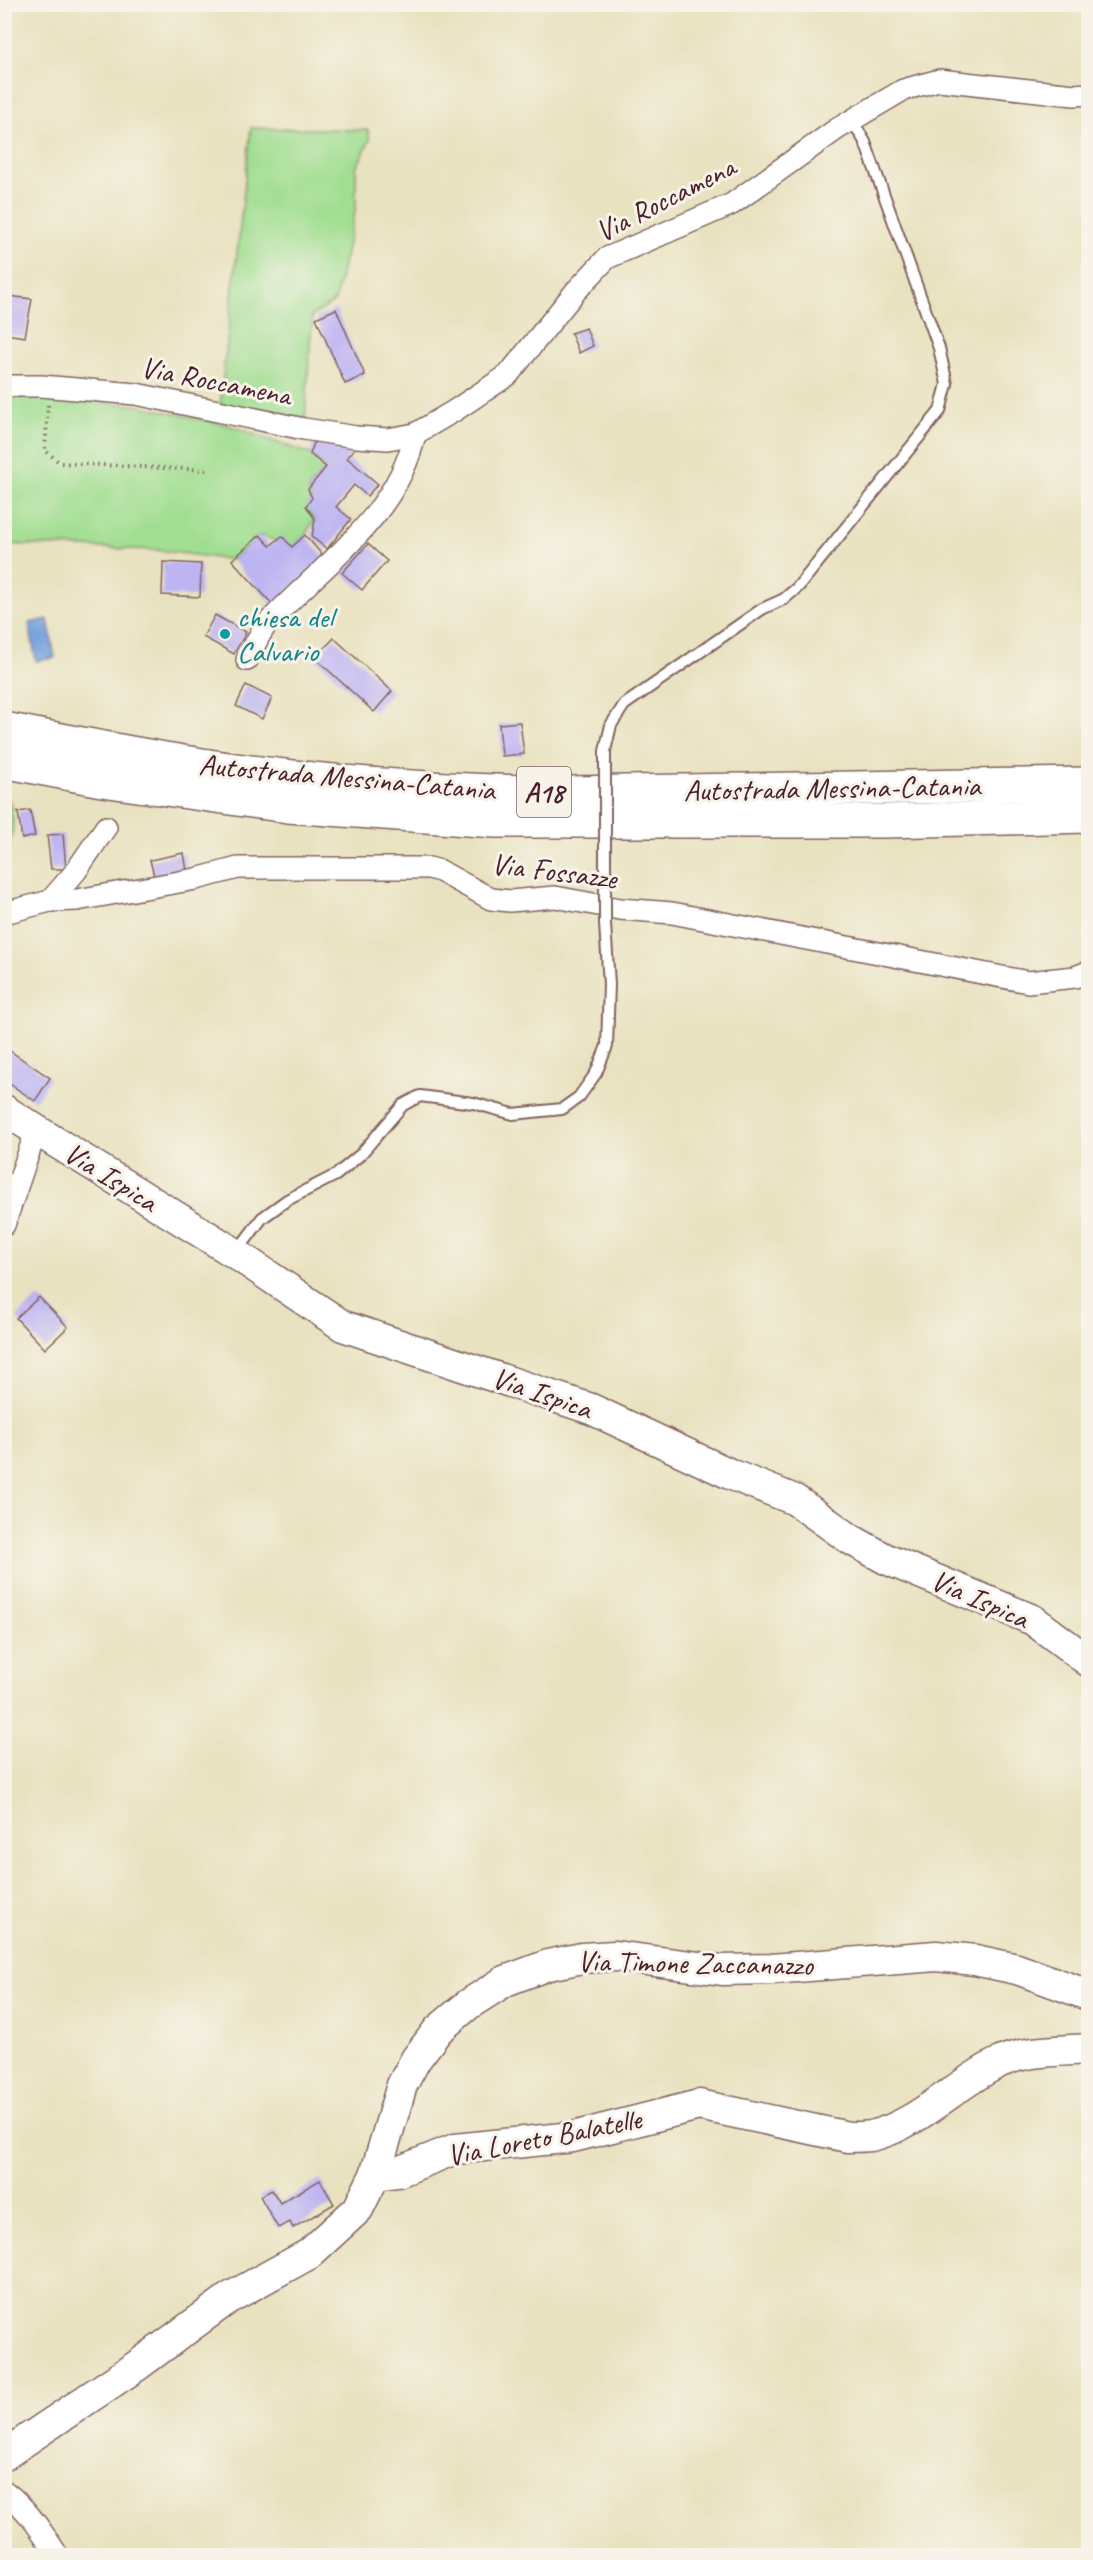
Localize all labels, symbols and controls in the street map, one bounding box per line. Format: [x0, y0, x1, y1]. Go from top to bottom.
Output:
street label: Via Roccamena [589, 146, 744, 250]
street label: Via Roccamena [138, 348, 297, 415]
place label: chiesa del Calvario [237, 598, 338, 670]
marker: chiesa del Calvario [218, 627, 232, 641]
street label: Autostrada Messina-Catania [197, 745, 499, 809]
street label: Autostrada Messina-Catania [683, 766, 983, 810]
road number: A18 [517, 767, 571, 817]
street label: Via Fossazze [489, 844, 621, 898]
street label: Via Ispica [57, 1134, 166, 1221]
street label: Via Ispica [487, 1358, 599, 1428]
street label: Via Ispica [925, 1561, 1036, 1638]
street label: Via Timone Zaccanazzo [577, 1942, 814, 1984]
street label: Via Loreto Balatelle [444, 2099, 646, 2174]

